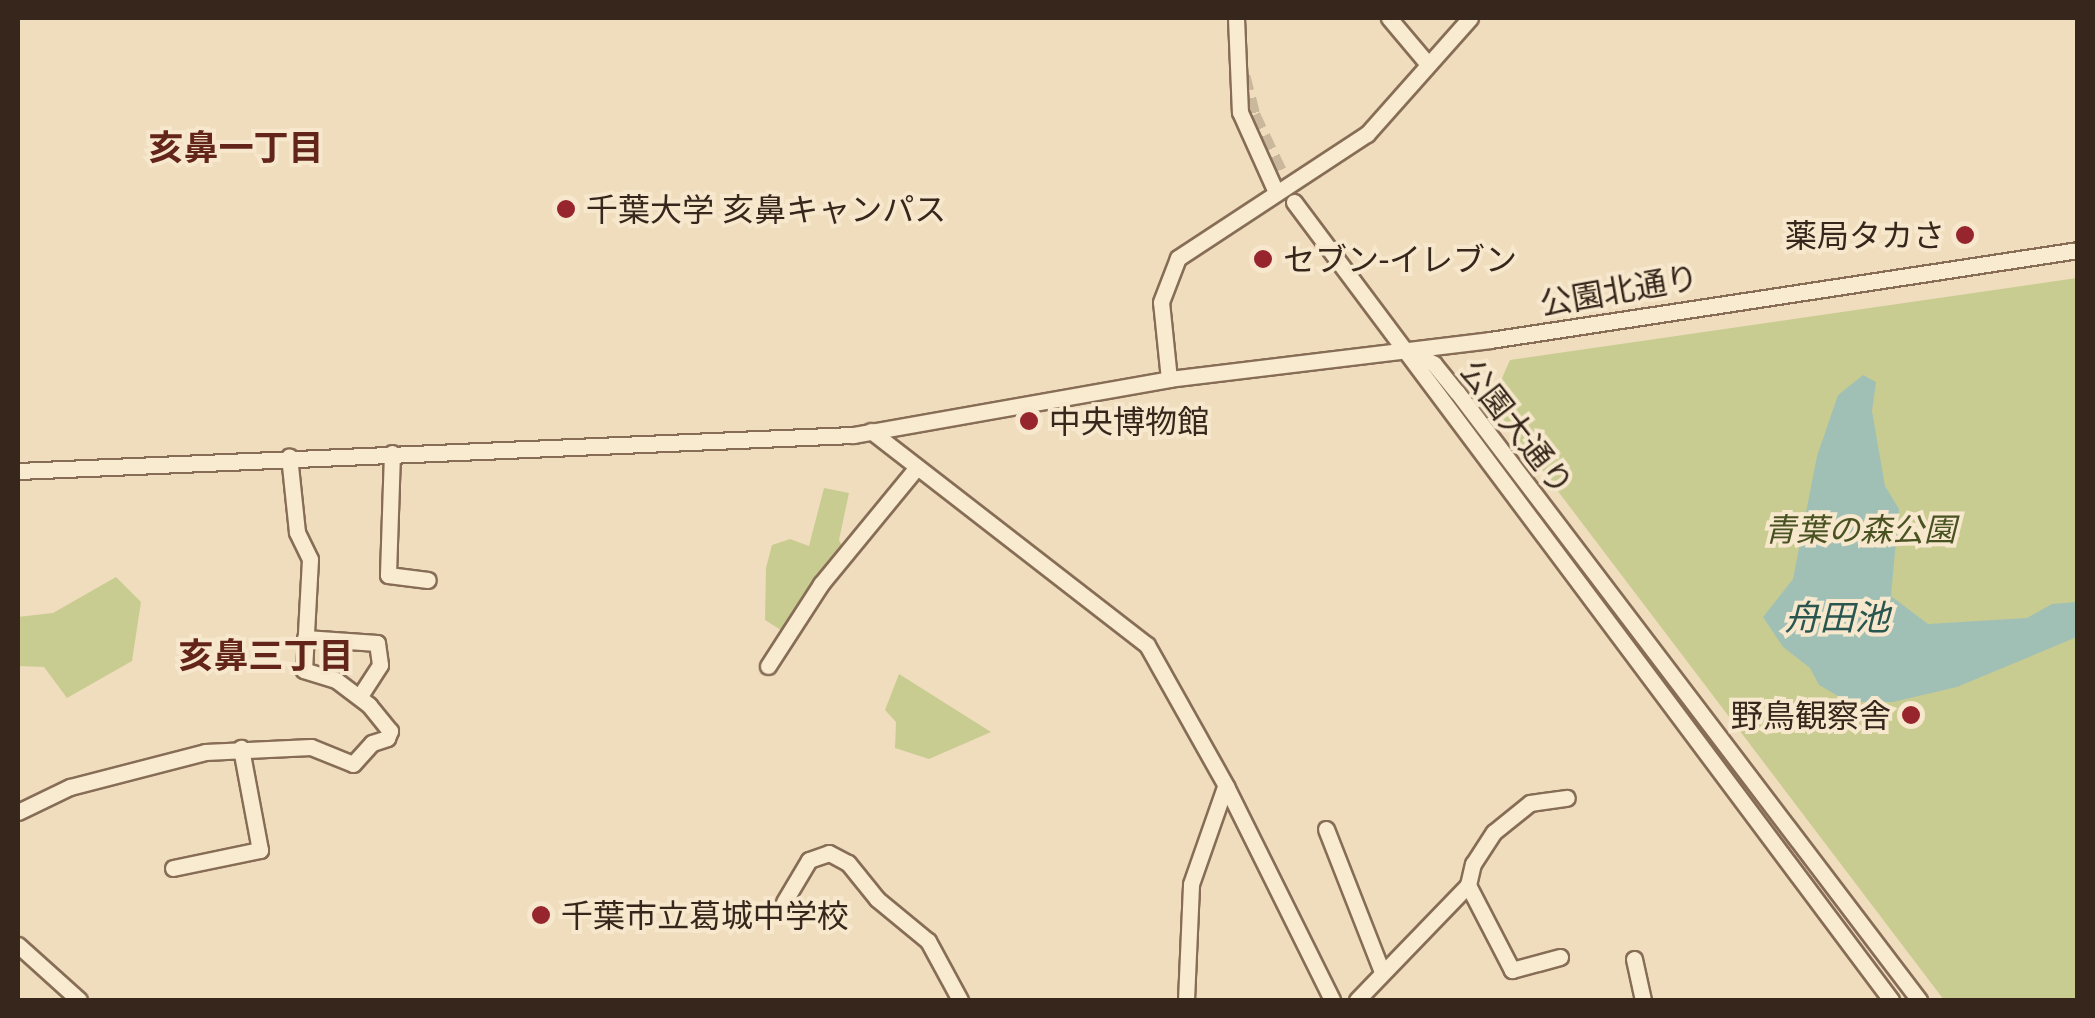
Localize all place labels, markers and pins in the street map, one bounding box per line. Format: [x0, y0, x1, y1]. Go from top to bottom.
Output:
place label: 千葉大学 亥鼻キャンパス [586, 190, 946, 228]
marker: 千葉大学 亥鼻キャンパス [555, 198, 577, 220]
place label: 薬局タカさ [1785, 216, 1945, 254]
marker: 薬局タカさ [1954, 224, 1976, 246]
place label: セブン-イレブン [1283, 240, 1517, 278]
marker: セブン-イレブン [1252, 248, 1274, 270]
place label: 中央博物館 [1049, 402, 1209, 440]
marker: 中央博物館 [1018, 410, 1040, 432]
place label: 野鳥観察舎 [1731, 696, 1891, 734]
marker: 野鳥観察舎 [1900, 704, 1922, 726]
place label: 千葉市立葛城中学校 [561, 896, 849, 934]
marker: 千葉市立葛城中学校 [530, 904, 552, 926]

